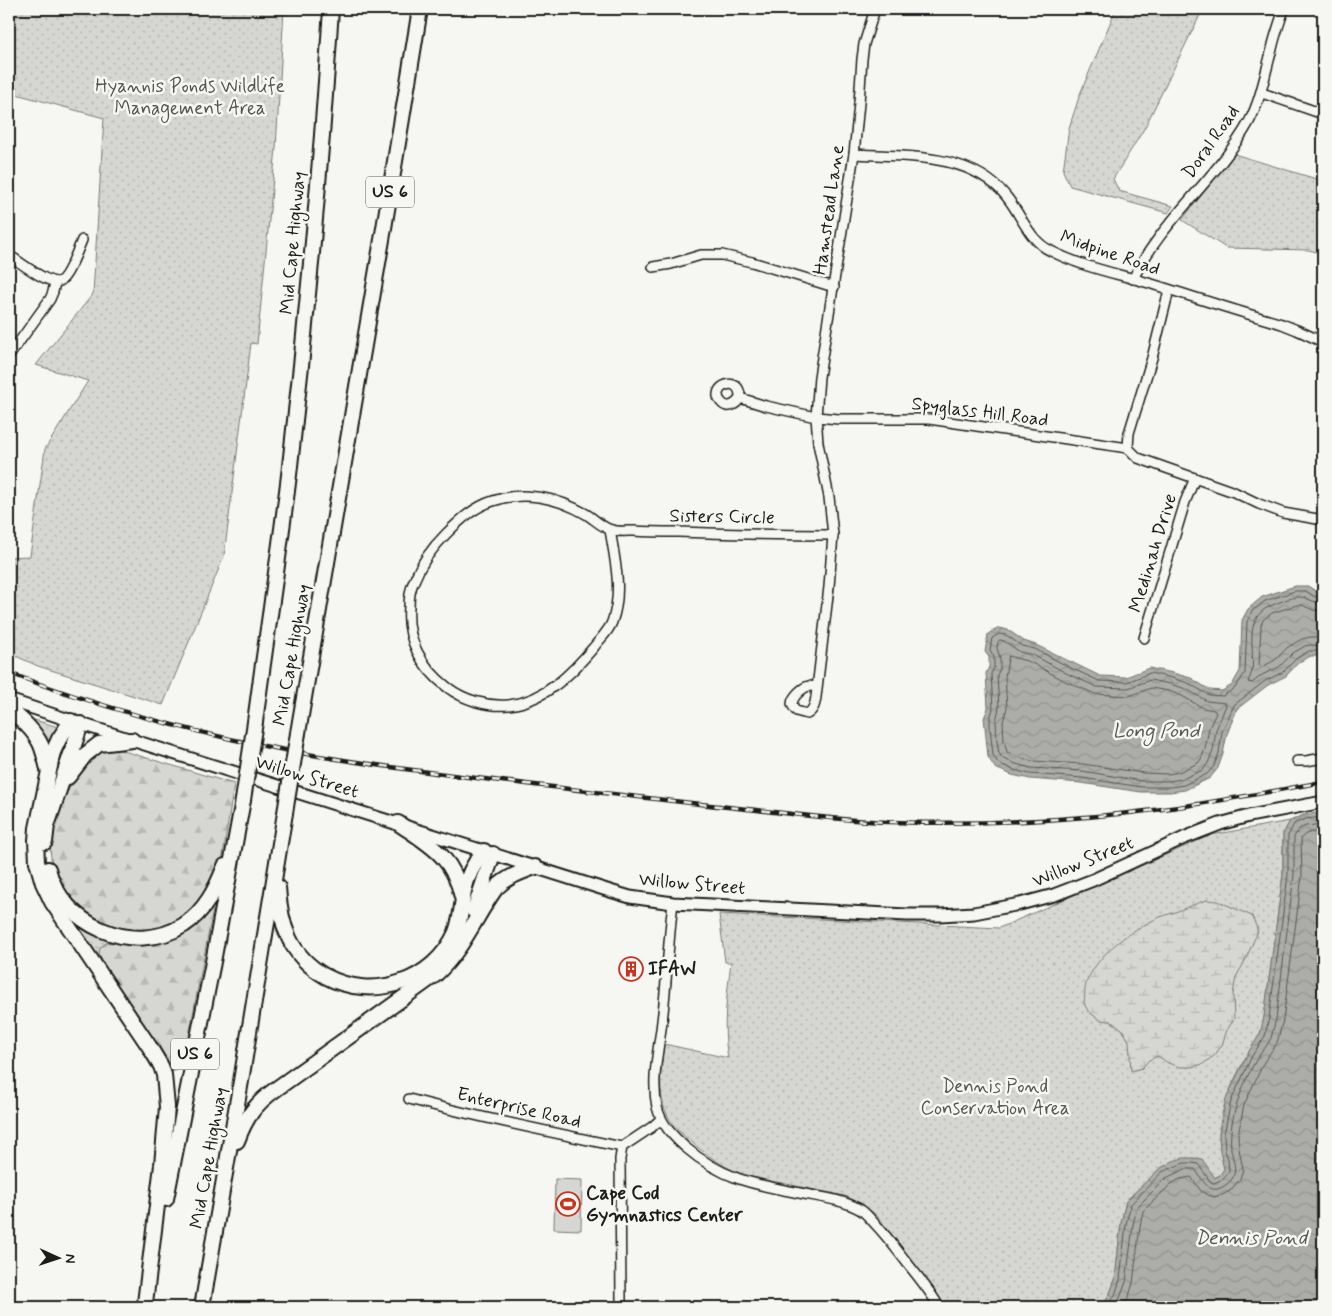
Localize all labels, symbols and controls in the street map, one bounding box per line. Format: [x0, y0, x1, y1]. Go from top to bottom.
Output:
park label: Hyannis Ponds Wildlife Management Area [95, 74, 285, 123]
street label: Doral Road [1177, 100, 1245, 184]
street label: Hamstead Lane [807, 143, 851, 277]
street label: Mid Cape Highway [274, 170, 314, 316]
road number: US 6 [366, 176, 414, 208]
street label: Midpine Road [1057, 224, 1163, 282]
street label: Spyglass Hill Road [910, 391, 1050, 434]
street label: Medinah Drive [1123, 490, 1183, 616]
street label: Sisters Circle [669, 504, 775, 530]
street label: Mid Cape Highway [267, 582, 319, 728]
water label: Long Pond [1113, 718, 1201, 747]
street label: Willow Street [252, 749, 362, 805]
street label: Willow Street [1029, 830, 1137, 894]
street label: Willow Street [638, 867, 746, 901]
building icon: IFAW [618, 956, 644, 982]
place label: IFAW [648, 957, 696, 982]
road number: US 6 [171, 1038, 219, 1070]
park label: Dennis Pond Conservation Area [920, 1074, 1070, 1121]
street label: Enterprise Road [454, 1082, 584, 1134]
street label: Mid Cape Highway [184, 1085, 236, 1231]
place label: Cape Cod Gymnastics Center [586, 1181, 744, 1228]
sports icon: Cape Cod Gymnastics Center [555, 1191, 581, 1217]
water label: Dennis Pond [1195, 1225, 1310, 1252]
north arrow [32, 1234, 82, 1284]
text: N [61, 1253, 79, 1264]

